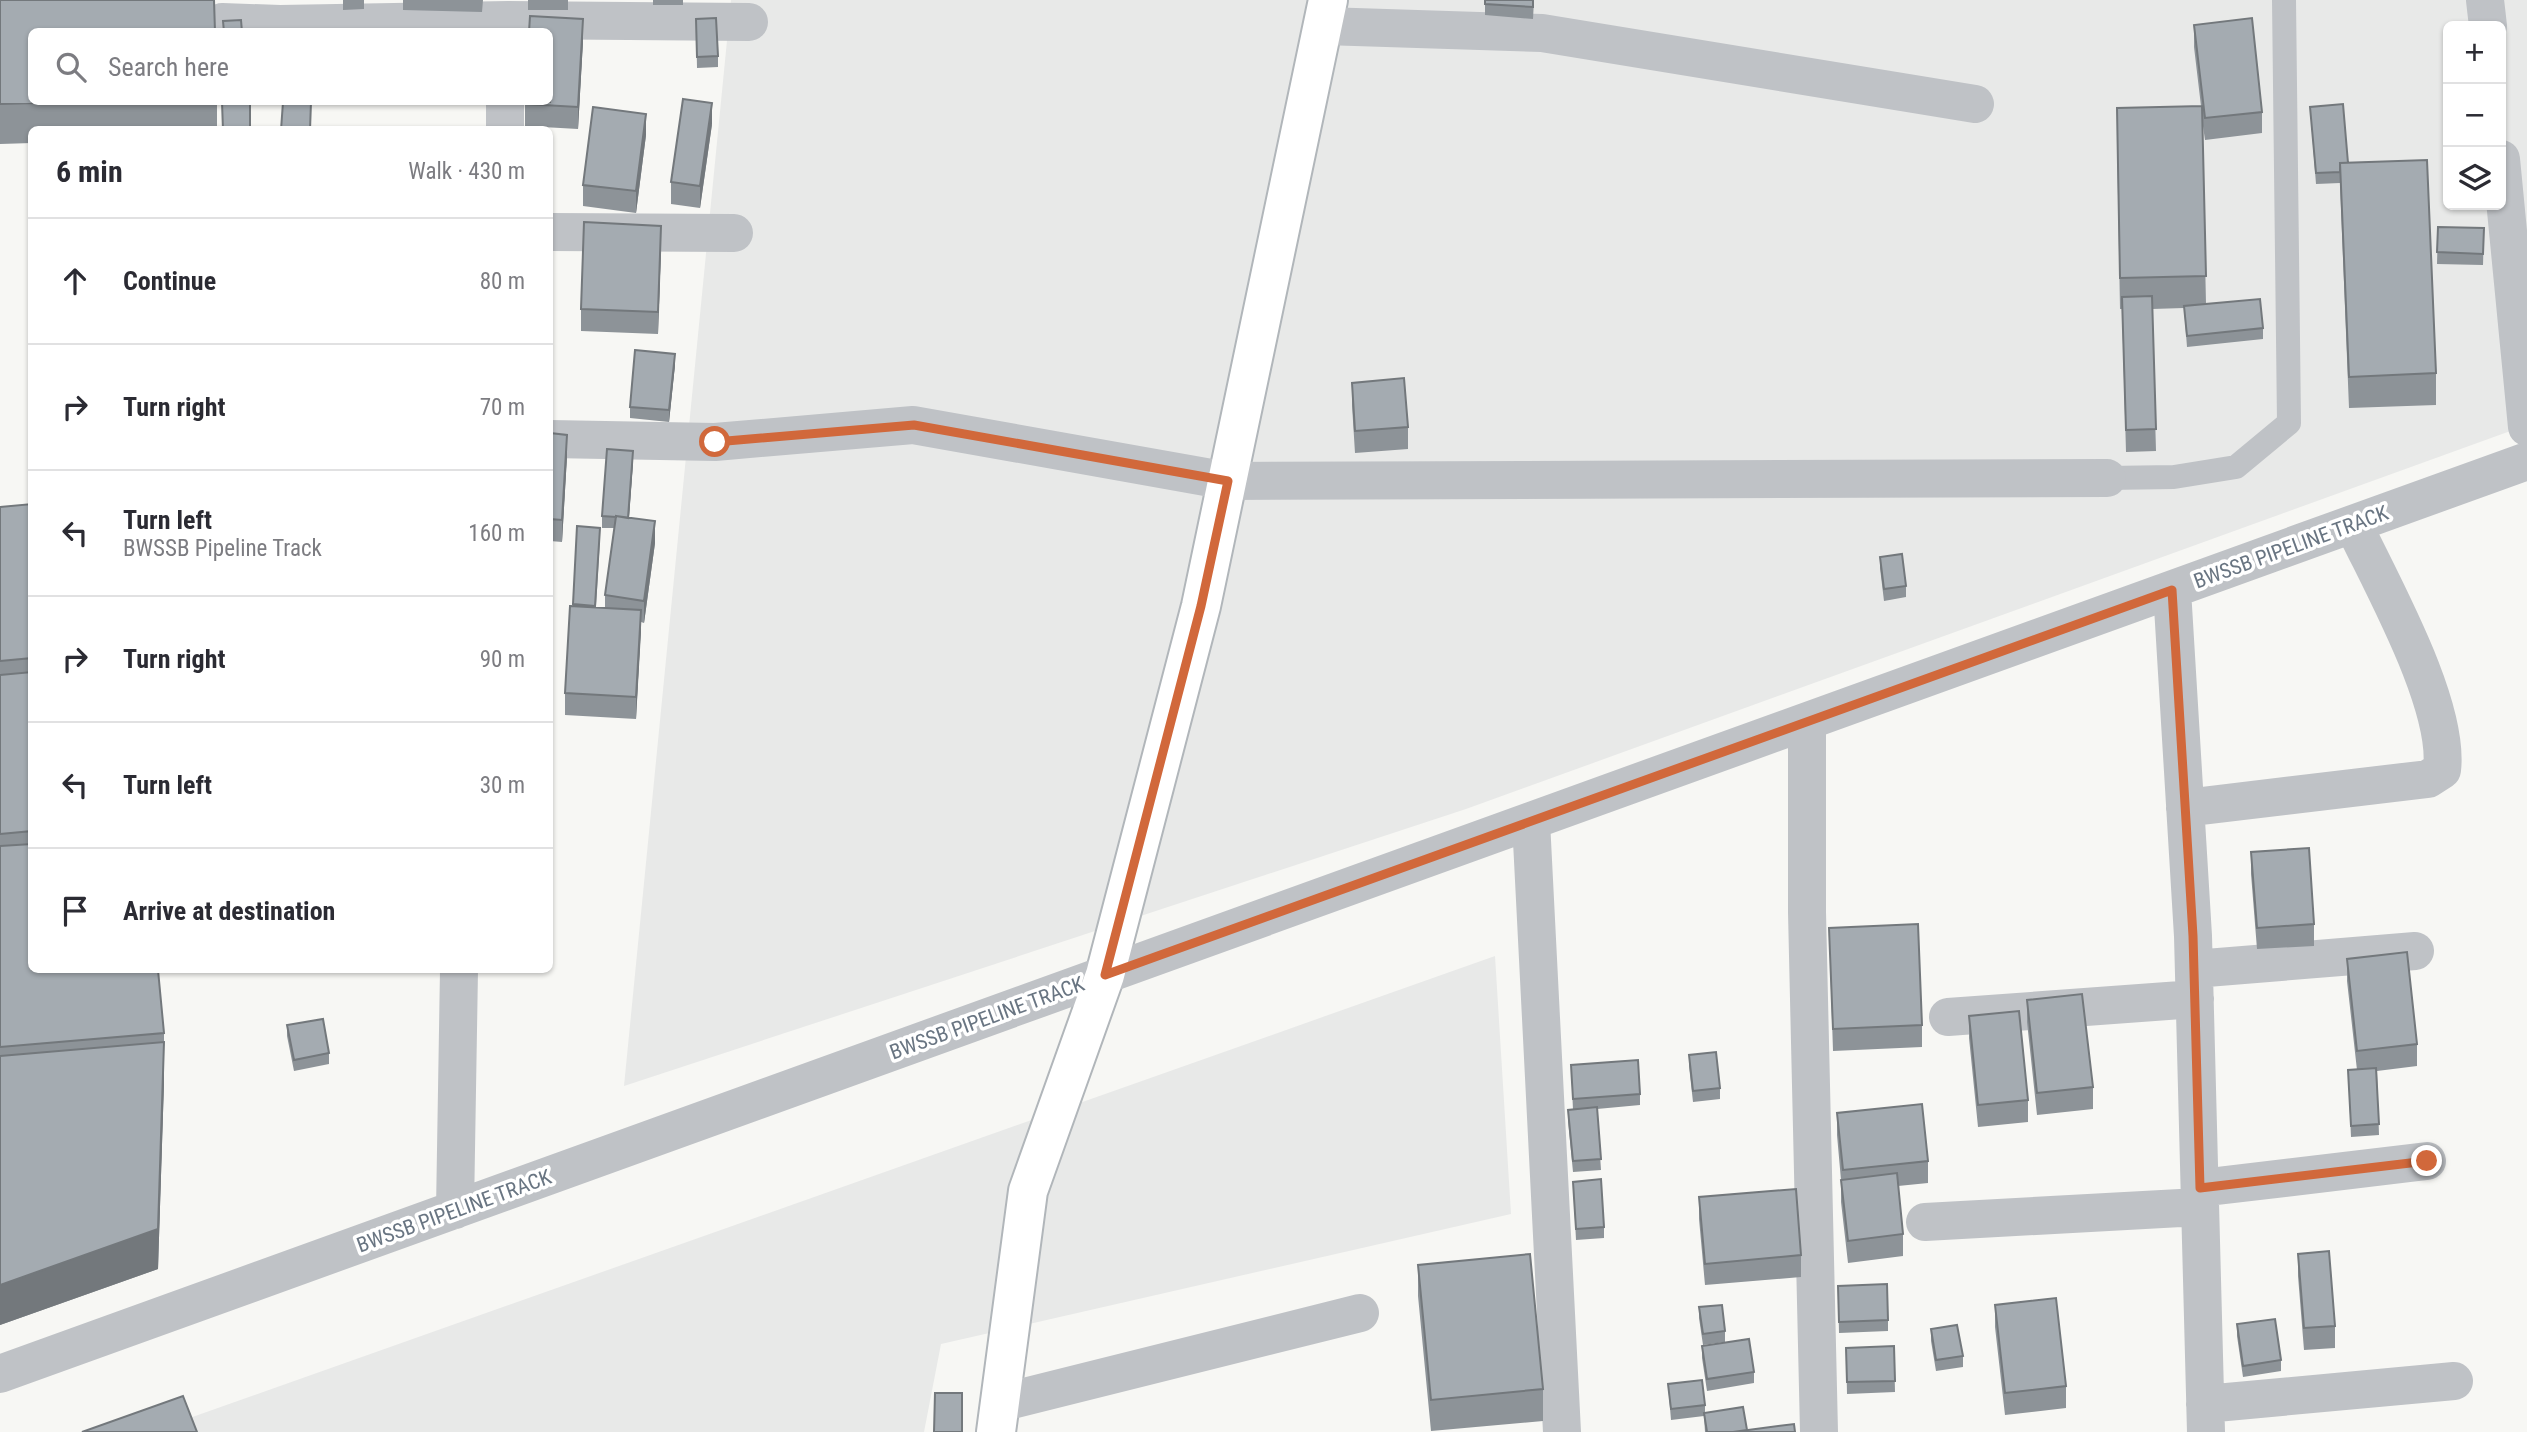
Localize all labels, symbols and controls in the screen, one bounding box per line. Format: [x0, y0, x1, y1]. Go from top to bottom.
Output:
map controls [2443, 21, 2506, 210]
button: + [2443, 21, 2506, 84]
search box [28, 28, 553, 105]
icon: search [52, 48, 90, 86]
text: Search here [108, 52, 229, 82]
button: − [2443, 84, 2506, 147]
button: layers [2443, 147, 2506, 210]
text: 6 min [56, 154, 123, 189]
text: Walk · 430 m [408, 158, 525, 185]
icon: ahead [56, 262, 94, 300]
text: Continue [123, 266, 216, 296]
text: 80 m [480, 268, 525, 295]
icon: right [56, 388, 94, 426]
text: Turn right [123, 392, 225, 422]
text: 70 m [480, 394, 525, 421]
route start [699, 426, 730, 457]
street label: BWSSB PIPELINE TRACK [2191, 500, 2392, 593]
text: Turn left [123, 505, 212, 535]
icon: left [56, 514, 94, 552]
text: 160 m [468, 520, 525, 547]
text: BWSSB Pipeline Track [123, 535, 322, 562]
icon: right [56, 640, 94, 678]
text: Turn right [123, 644, 225, 674]
text: 90 m [480, 646, 525, 673]
icon: left [56, 766, 94, 804]
text: Turn left [123, 770, 212, 800]
text: 30 m [480, 772, 525, 799]
icon: arrive [56, 892, 94, 930]
text: Arrive at destination [123, 896, 335, 926]
street label: BWSSB PIPELINE TRACK [887, 971, 1088, 1064]
route end [2411, 1145, 2442, 1176]
street label: BWSSB PIPELINE TRACK [354, 1164, 555, 1257]

